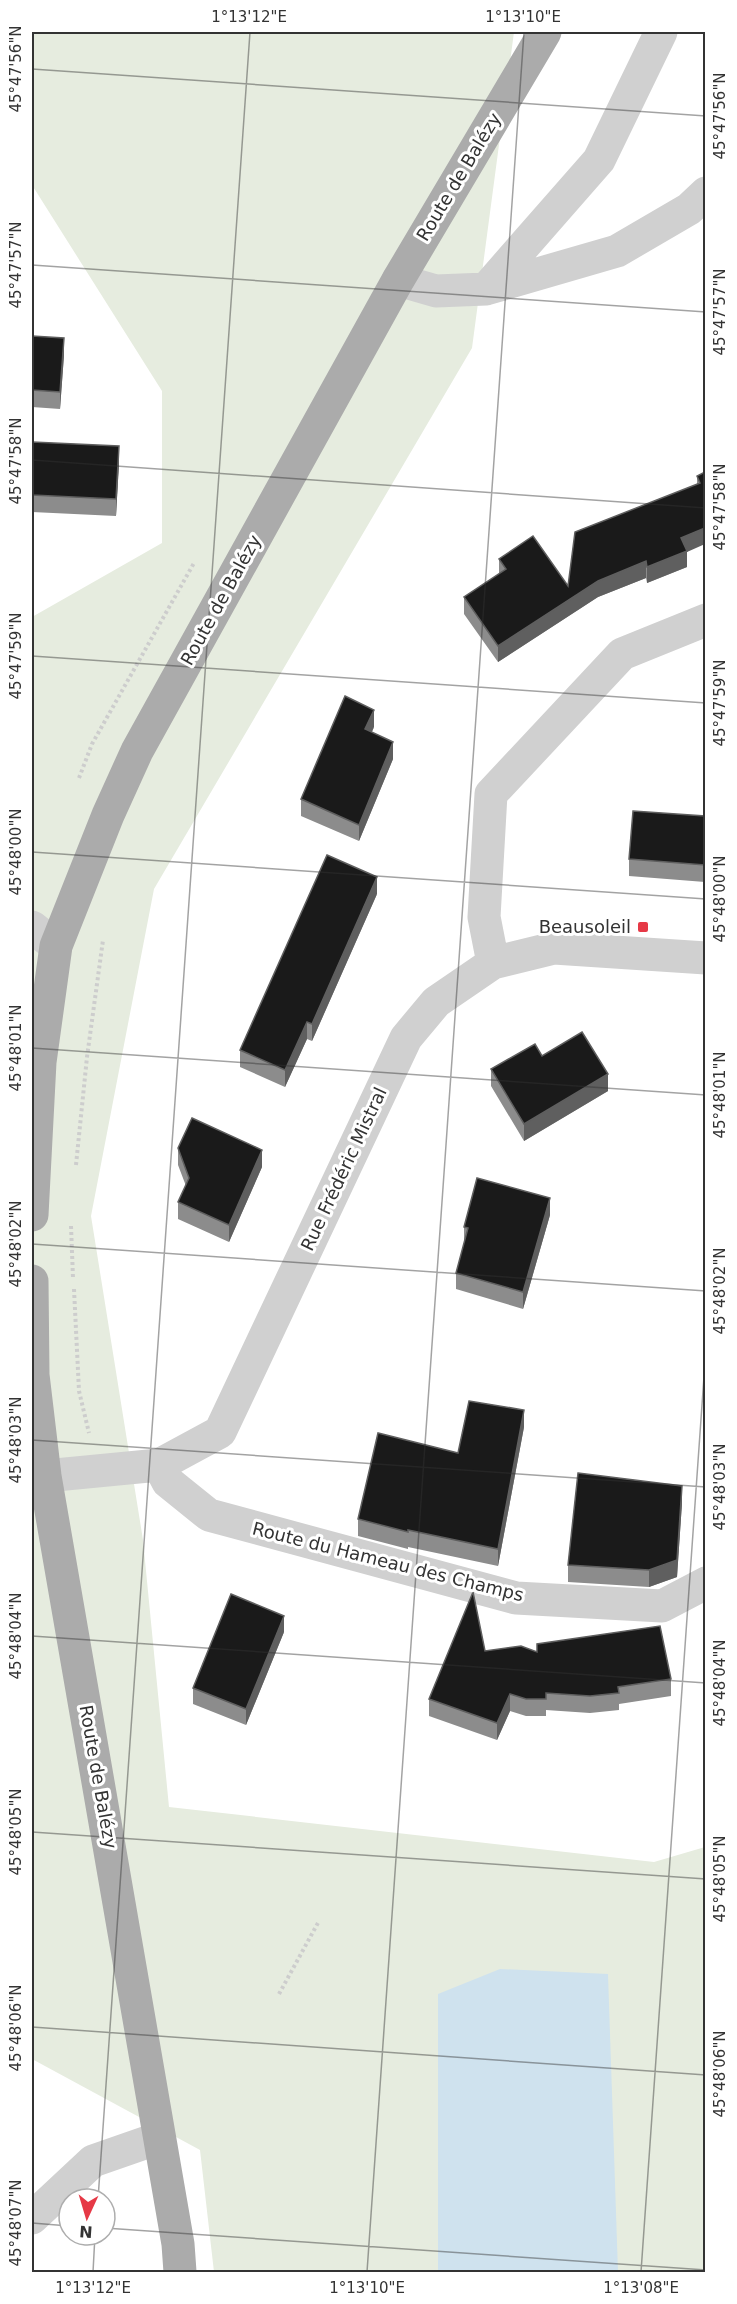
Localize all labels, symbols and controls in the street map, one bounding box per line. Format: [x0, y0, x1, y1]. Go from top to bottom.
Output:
text: 1°13'12"E [211, 8, 287, 26]
text: 1°13'10"E [485, 8, 561, 26]
text: 45°47'56"N [7, 25, 25, 113]
text: 45°47'56"N [711, 72, 729, 160]
street label: Route de Balézy [412, 109, 505, 245]
text: 45°47'57"N [7, 221, 25, 309]
text: 45°47'57"N [711, 268, 729, 356]
text: 45°47'58"N [7, 417, 25, 505]
text: 45°47'58"N [711, 463, 729, 551]
street label: Route de Balézy [176, 531, 265, 669]
text: 45°47'59"N [7, 612, 25, 700]
text: 45°47'59"N [711, 659, 729, 747]
text: 45°48'00"N [7, 808, 25, 896]
text: 45°48'00"N [711, 855, 729, 943]
place label: Beausoleil [539, 916, 631, 937]
marker: Beausoleil [636, 920, 650, 934]
text: 45°48'01"N [7, 1004, 25, 1092]
text: 45°48'01"N [711, 1051, 729, 1139]
street label: Rue Frédéric Mistral [296, 1084, 391, 1254]
text: 45°48'02"N [7, 1200, 25, 1288]
text: 45°48'02"N [711, 1247, 729, 1335]
text: 45°48'03"N [7, 1396, 25, 1484]
text: 45°48'03"N [711, 1443, 729, 1531]
street label: Route du Hameau des Champs [250, 1518, 526, 1605]
text: 45°48'04"N [7, 1592, 25, 1680]
text: 45°48'04"N [711, 1639, 729, 1727]
street label: Route de Balézy [75, 1703, 122, 1851]
text: 45°48'05"N [7, 1788, 25, 1876]
text: 45°48'05"N [711, 1835, 729, 1923]
text: 45°48'06"N [7, 1984, 25, 2072]
text: 45°48'06"N [711, 2030, 729, 2118]
text: 45°48'07"N [7, 2179, 25, 2267]
north arrow [57, 2187, 117, 2247]
text: N [79, 2222, 93, 2241]
text: 1°13'12"E [55, 2279, 131, 2297]
text: 1°13'10"E [329, 2279, 405, 2297]
text: 1°13'08"E [603, 2279, 679, 2297]

